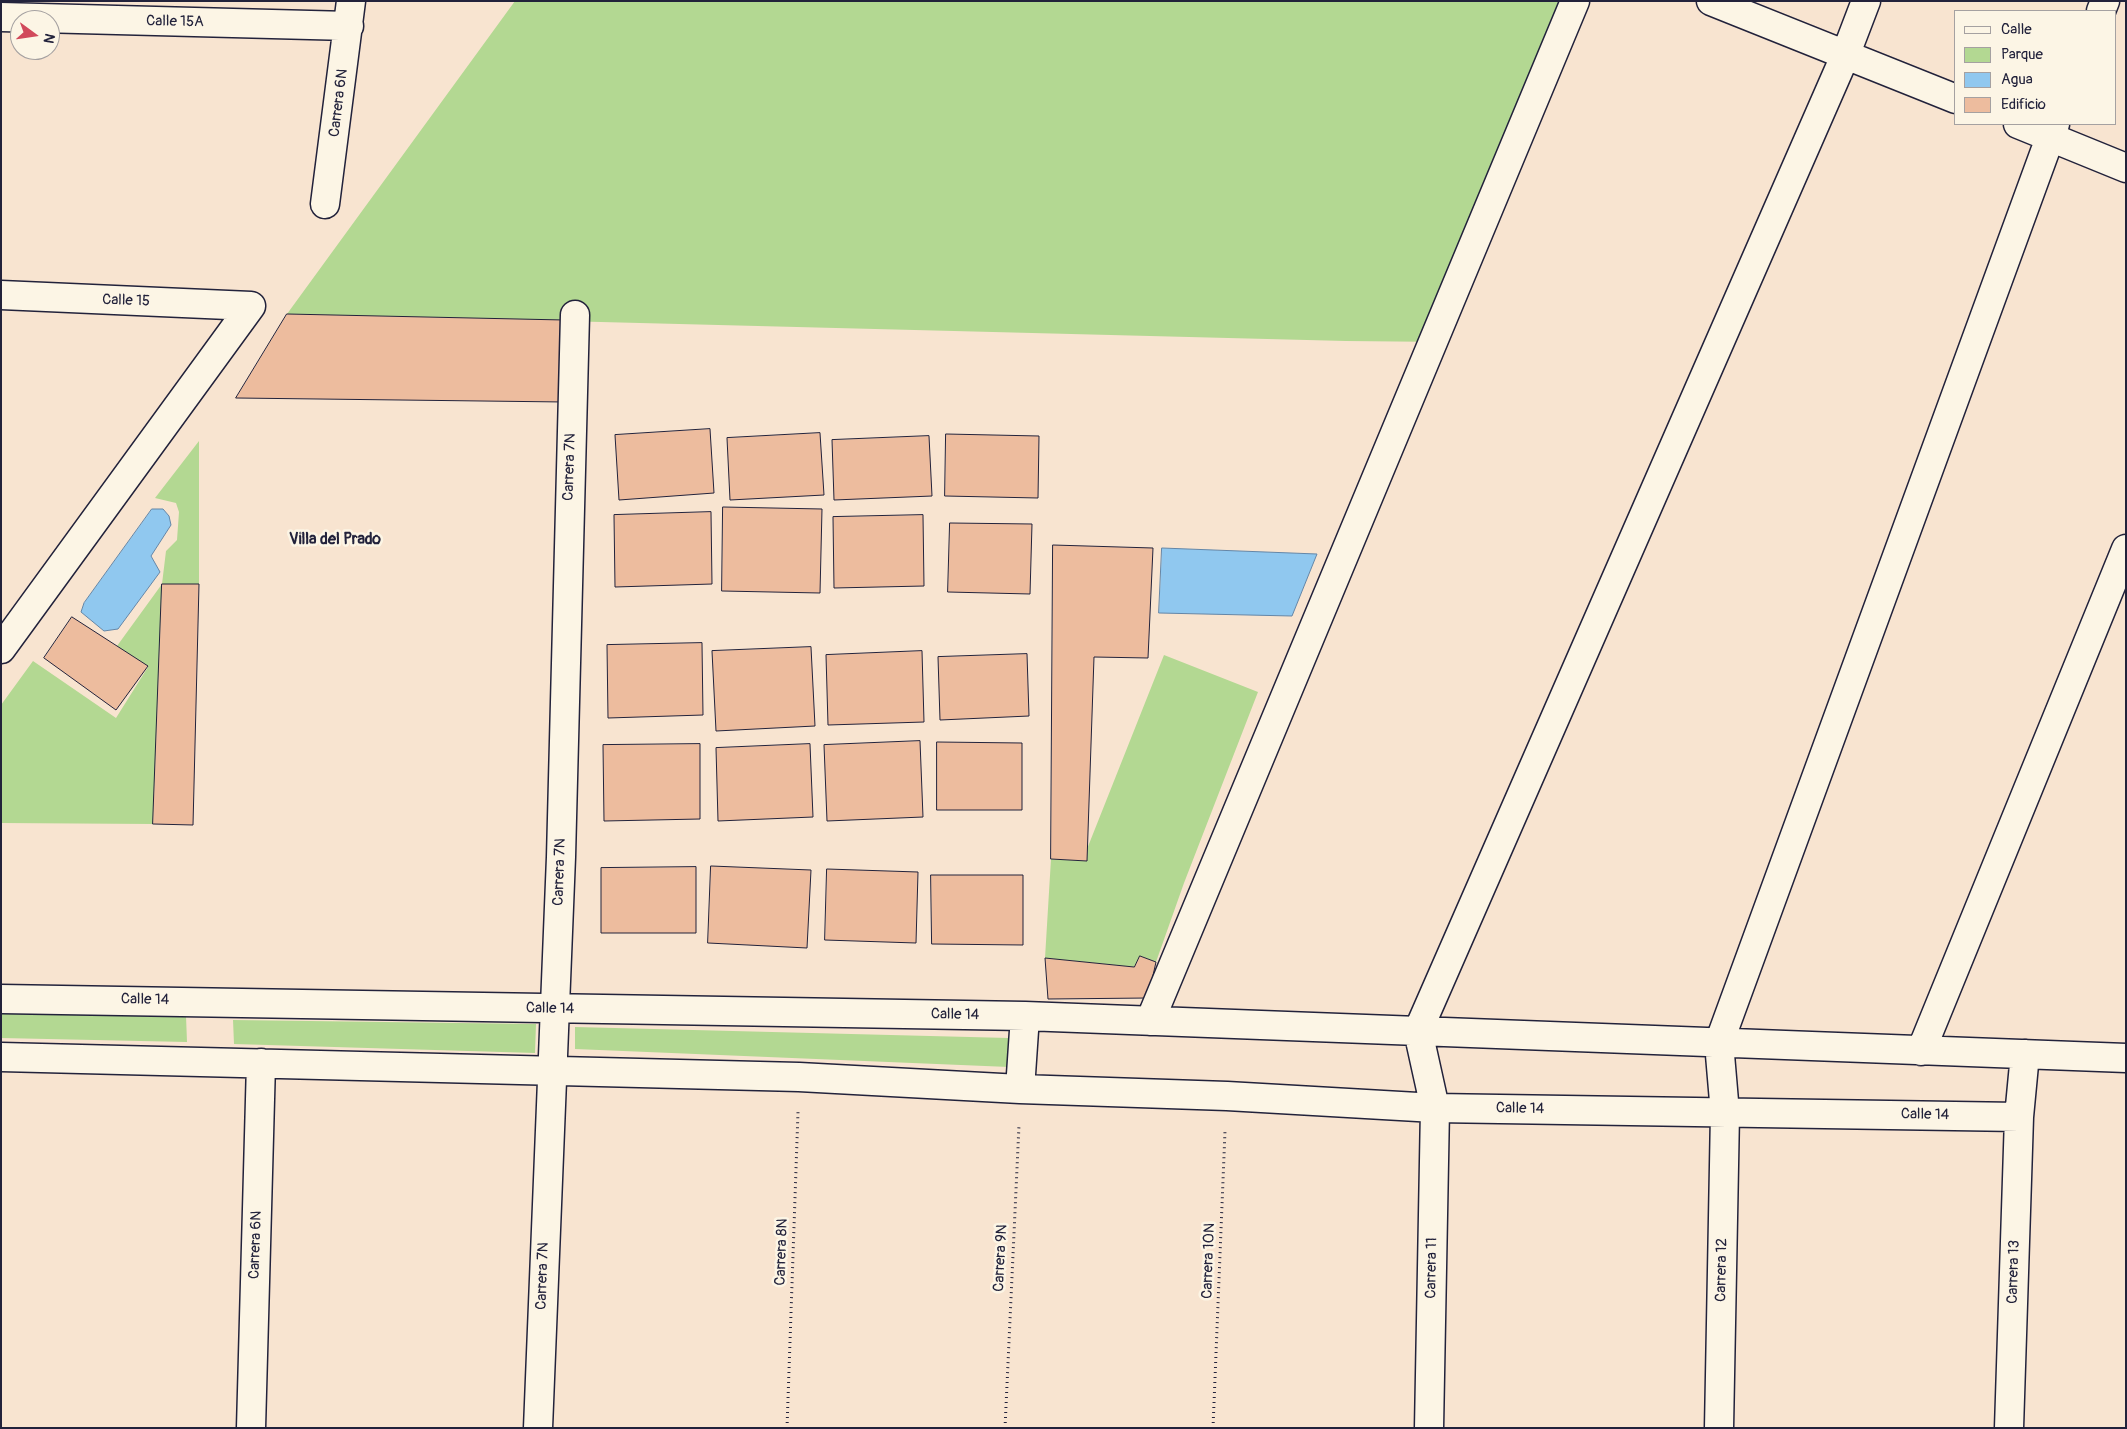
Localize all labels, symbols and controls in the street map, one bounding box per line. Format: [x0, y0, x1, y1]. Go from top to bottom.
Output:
north arrow [10, 10, 60, 60]
legend [1954, 10, 2117, 125]
street label: Calle 15A [146, 12, 204, 32]
text: Calle [2001, 20, 2032, 39]
text: N [40, 32, 58, 45]
text: Parque [2001, 45, 2043, 64]
street label: Carrera 6N [326, 68, 352, 138]
text: Agua [2001, 70, 2033, 89]
text: Edificio [2001, 95, 2046, 114]
street label: Calle 15 [102, 291, 150, 311]
street label: Carrera 7N [560, 433, 580, 501]
district label: Villa del Prado [289, 530, 381, 550]
street label: Carrera 7N [550, 838, 570, 906]
street label: Calle 14 [121, 991, 169, 1009]
street label: Calle 14 [526, 1000, 574, 1018]
street label: Calle 14 [931, 1006, 979, 1024]
street label: Calle 14 [1496, 1100, 1544, 1118]
street label: Calle 14 [1901, 1106, 1949, 1124]
street label: Carrera 6N [246, 1210, 266, 1280]
street label: Carrera 8N [772, 1218, 792, 1286]
street label: Carrera 10N [1199, 1223, 1219, 1299]
street label: Carrera 9N [990, 1224, 1012, 1292]
street label: Carrera 11 [1422, 1237, 1442, 1299]
street label: Carrera 12 [1712, 1238, 1732, 1302]
street label: Carrera 13 [2004, 1240, 2024, 1304]
street label: Carrera 7N [533, 1242, 553, 1310]

